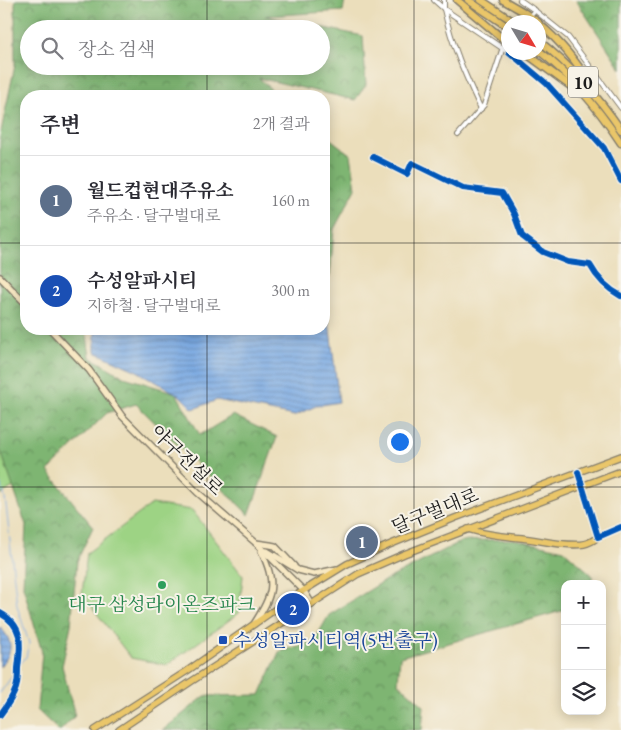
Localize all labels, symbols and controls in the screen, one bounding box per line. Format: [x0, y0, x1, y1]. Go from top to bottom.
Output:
north arrow [501, 15, 546, 60]
search box [20, 20, 330, 75]
icon: search [38, 34, 66, 62]
text: 장소 검색 [78, 37, 155, 62]
road number: 10 [568, 66, 598, 98]
text: 주변 [40, 111, 81, 138]
text: 2개 결과 [253, 113, 310, 134]
text: 월드컵현대주유소 [87, 178, 234, 203]
text: 1 [52, 190, 60, 211]
text: 160 m [271, 190, 310, 211]
text: 주유소 · 달구벌대로 [87, 205, 220, 226]
text: 수성알파시티 [87, 268, 197, 293]
text: 2 [52, 280, 60, 301]
text: 300 m [271, 280, 310, 301]
text: 지하철 · 달구벌대로 [87, 295, 220, 316]
street label: 야구전설로 [145, 419, 229, 501]
your location [387, 429, 413, 455]
street label: 달구벌대로 [388, 482, 482, 540]
pin: 1 [346, 523, 378, 561]
marker: 대구 삼성라이온즈파크 [156, 579, 168, 591]
map controls [561, 580, 606, 715]
button: + [561, 580, 606, 625]
pin: 2 [277, 590, 309, 628]
place label: 대구 삼성라이온즈파크 [68, 592, 256, 617]
button: − [561, 625, 606, 670]
place label: 수성알파시티역(5번출구) [233, 628, 438, 653]
marker: 수성알파시티역(5번출구) [217, 634, 229, 646]
button: layers [561, 670, 606, 715]

